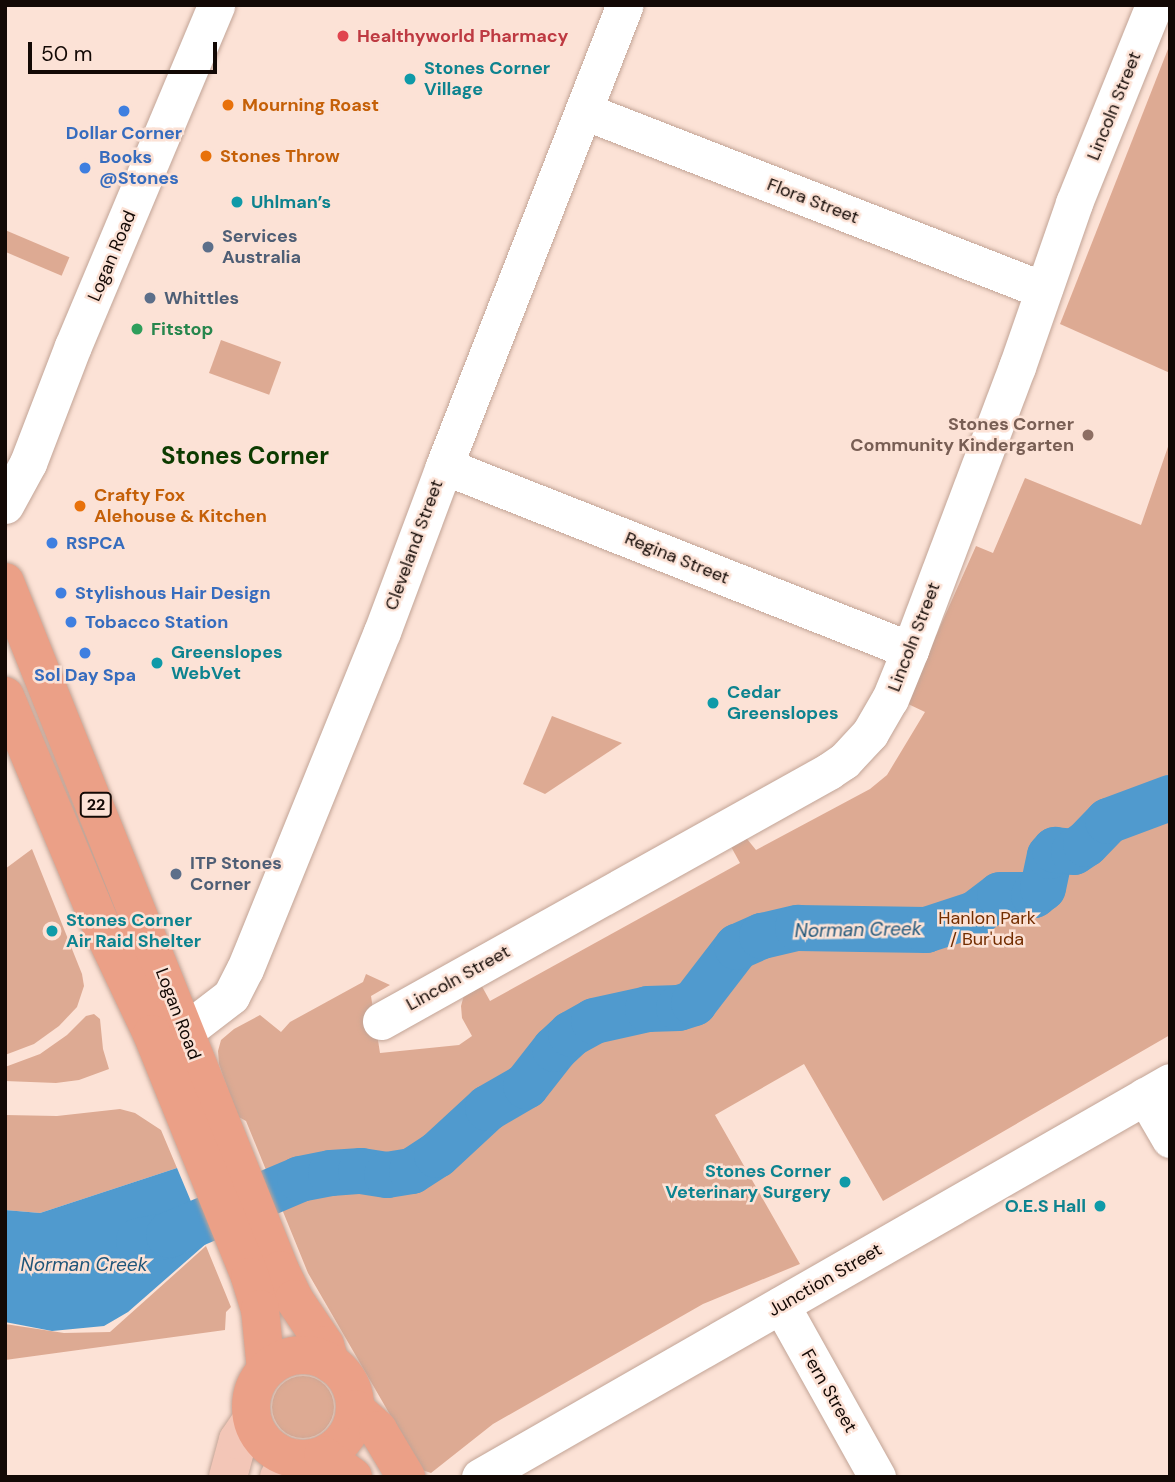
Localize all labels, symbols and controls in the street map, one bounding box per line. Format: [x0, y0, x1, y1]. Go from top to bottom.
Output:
place label: Healthyworld Pharmacy [357, 25, 568, 47]
scale bar [32, 28, 220, 72]
marker: Healthyworld Pharmacy [335, 28, 351, 44]
text: 50 m [41, 40, 92, 68]
street label: Lincoln Street [1082, 49, 1146, 163]
place label: Stones Corner Village [424, 58, 550, 100]
marker: Stones Corner Village [402, 71, 418, 87]
place label: Mourning Roast [242, 94, 379, 116]
marker: Mourning Roast [220, 97, 236, 113]
marker: Dollar Corner [116, 103, 132, 119]
place label: Dollar Corner [66, 122, 182, 144]
place label: Stones Throw [220, 145, 340, 167]
place label: Books @Stones [99, 147, 179, 190]
marker: Stones Throw [198, 148, 214, 164]
marker: Books @Stones [77, 160, 93, 176]
street label: Flora Street [764, 174, 862, 228]
place label: Uhlman’s [251, 191, 331, 213]
marker: Uhlman’s [229, 194, 245, 210]
street label: Logan Road [83, 207, 141, 305]
place label: Services Australia [222, 226, 301, 268]
marker: Services Australia [200, 239, 216, 255]
place label: Whittles [164, 287, 239, 309]
marker: Whittles [142, 290, 158, 306]
place label: Fitstop [151, 318, 213, 340]
marker: Fitstop [129, 321, 145, 337]
place label: Stones Corner Community Kindergarten [850, 414, 1074, 457]
marker: Stones Corner Community Kindergarten [1080, 427, 1096, 443]
district label: Stones Corner [161, 442, 329, 470]
street label: Cleveland Street [380, 477, 448, 613]
place label: Crafty Fox Alehouse & Kitchen [94, 485, 267, 528]
marker: Crafty Fox Alehouse & Kitchen [72, 498, 88, 514]
street label: Regina Street [622, 527, 732, 589]
place label: RSPCA [66, 532, 125, 554]
marker: RSPCA [44, 535, 60, 551]
street label: Lincoln Street [883, 579, 945, 695]
place label: Stylishous Hair Design [75, 582, 271, 604]
marker: Stylishous Hair Design [53, 585, 69, 601]
place label: Tobacco Station [85, 611, 228, 633]
marker: Tobacco Station [63, 614, 79, 630]
place label: Greenslopes WebVet [171, 642, 283, 684]
marker: Sol Day Spa [77, 645, 93, 661]
marker: Greenslopes WebVet [149, 655, 165, 671]
place label: Sol Day Spa [34, 664, 136, 686]
place label: Cedar Greenslopes [727, 682, 839, 724]
marker: Cedar Greenslopes [705, 695, 721, 711]
road number: 22 [78, 792, 114, 818]
place label: ITP Stones Corner [190, 853, 282, 896]
marker: ITP Stones Corner [168, 866, 184, 882]
park label: Hanlon Park / Bur'uda [938, 908, 1036, 950]
place label: Stones Corner Air Raid Shelter [66, 910, 201, 953]
water label: Norman Creek [794, 917, 922, 943]
marker: Stones Corner Air Raid Shelter [44, 923, 60, 939]
street label: Lincoln Street [402, 941, 514, 1015]
street label: Logan Road [151, 965, 205, 1063]
place label: Stones Corner Veterinary Surgery [665, 1161, 831, 1204]
marker: Stones Corner Veterinary Surgery [837, 1174, 853, 1190]
place label: O.E.S Hall [1005, 1195, 1086, 1217]
marker: O.E.S Hall [1092, 1198, 1108, 1214]
street label: Junction Street [764, 1239, 886, 1321]
water label: Norman Creek [21, 1254, 147, 1276]
street label: Fern Street [797, 1346, 861, 1436]

